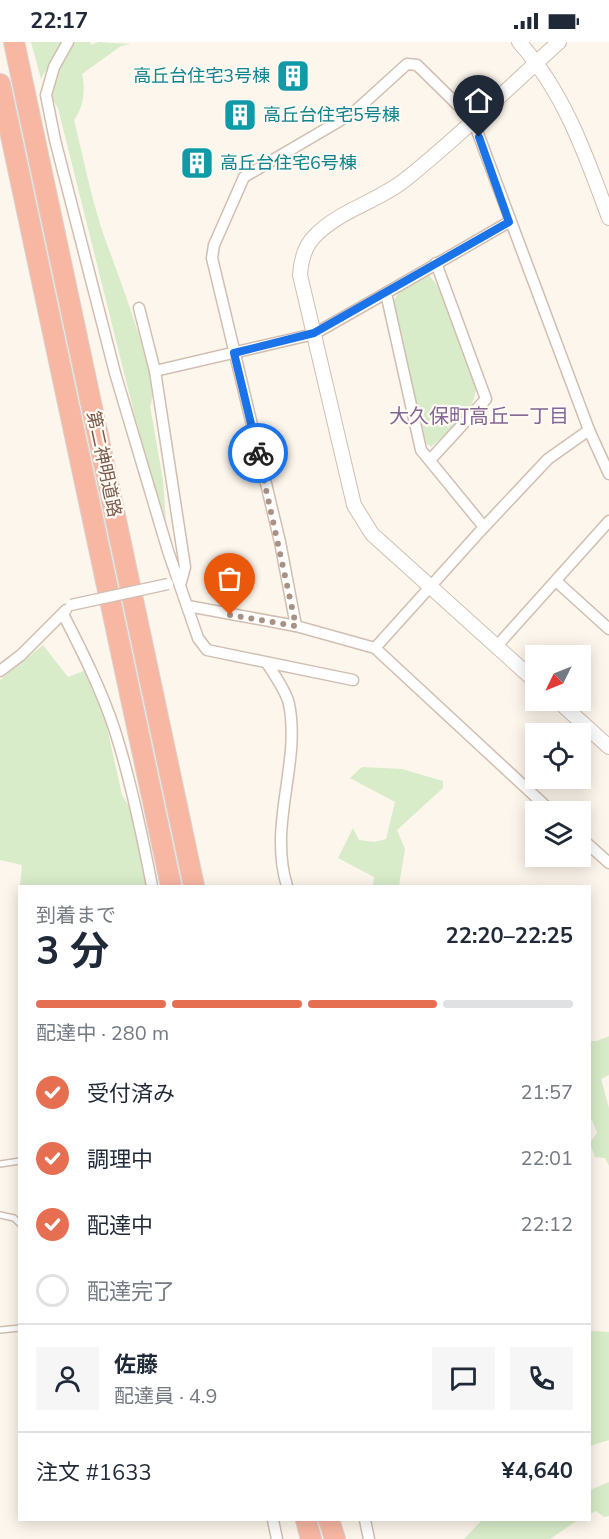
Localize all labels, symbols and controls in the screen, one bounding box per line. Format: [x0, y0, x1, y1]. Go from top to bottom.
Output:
text: 22:17 [30, 6, 88, 36]
building icon: 高丘台住宅3号棟 [275, 58, 311, 94]
place label: 高丘台住宅3号棟 [133, 64, 270, 88]
pin [453, 75, 504, 137]
icon: home [462, 84, 495, 117]
building icon: 高丘台住宅5号棟 [222, 97, 258, 133]
place label: 高丘台住宅5号棟 [263, 103, 400, 127]
building icon: 高丘台住宅6号棟 [179, 145, 215, 181]
place label: 高丘台住宅6号棟 [220, 151, 357, 175]
district label: 大久保町高丘一丁目 [389, 403, 569, 430]
street label: 第二神明道路 [81, 409, 127, 519]
courier [228, 423, 288, 483]
icon: bike [242, 437, 275, 470]
pin [204, 553, 255, 615]
icon: bag [213, 562, 246, 595]
north arrow [525, 645, 591, 711]
map controls [525, 645, 591, 867]
button: locate [525, 723, 591, 789]
button: layers [525, 801, 591, 867]
text: 到着まで [36, 902, 116, 929]
text: 22:20–22:25 [445, 921, 573, 951]
text: 3 分 [36, 925, 109, 978]
text: 配達中 · 280 m [36, 1020, 169, 1047]
icon: check [36, 1076, 69, 1109]
text: 受付済み [87, 1079, 175, 1109]
text: 21:57 [520, 1079, 573, 1106]
icon: check [36, 1142, 69, 1175]
text: 調理中 [87, 1145, 153, 1175]
text: 22:01 [520, 1145, 573, 1172]
icon: check [36, 1208, 69, 1241]
text: 配達中 [87, 1211, 153, 1241]
text: 22:12 [520, 1211, 573, 1238]
text: 配達完了 [87, 1277, 175, 1307]
button: person [36, 1347, 99, 1410]
button: chat [432, 1347, 495, 1410]
button: phone [510, 1347, 573, 1410]
text: 佐藤 [114, 1350, 158, 1380]
text: 配達員 · 4.9 [114, 1383, 217, 1410]
text: ¥4,640 [502, 1456, 573, 1486]
text: 注文 #1633 [36, 1458, 152, 1488]

